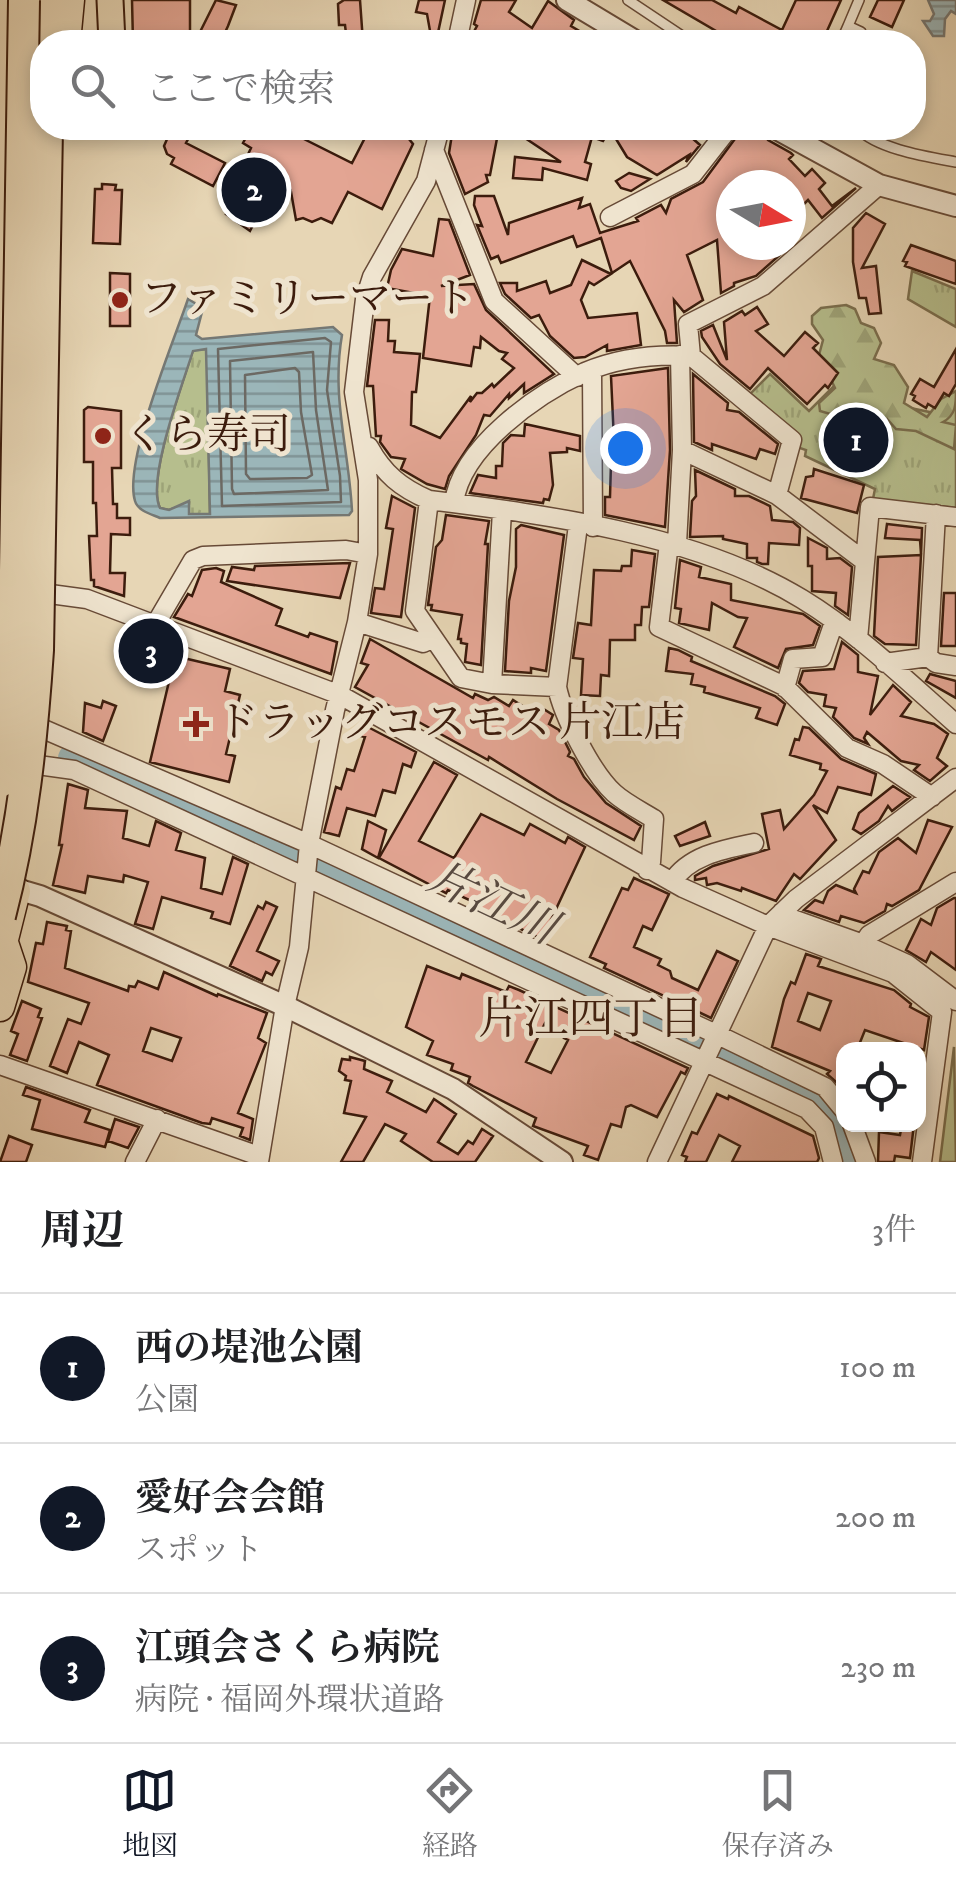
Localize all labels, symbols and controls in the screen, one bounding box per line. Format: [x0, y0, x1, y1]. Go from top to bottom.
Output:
search box [30, 30, 926, 140]
icon: search [65, 58, 120, 113]
text: ここで検索 [145, 66, 335, 114]
pin: 2 [222, 152, 286, 228]
north arrow [716, 170, 806, 260]
place label: ファミリーマート [140, 274, 475, 326]
marker: ファミリーマート [109, 289, 131, 311]
pin: 1 [824, 402, 888, 478]
place label: くら寿司 [123, 410, 291, 462]
your location [600, 423, 651, 474]
marker: くら寿司 [92, 425, 114, 447]
pin: 3 [118, 614, 184, 688]
place label: ドラッグコスモス 片江店 [216, 698, 685, 750]
marker: ドラッグコスモス 片江店 [185, 713, 207, 735]
water label: 片江川 [419, 850, 570, 960]
district label: 片江四丁目 [478, 992, 704, 1048]
map controls [836, 1042, 926, 1132]
button: locate [836, 1042, 926, 1132]
text: 周辺 [40, 1206, 124, 1258]
text: 3件 [872, 1211, 916, 1251]
text: 西の堤池公園 [135, 1325, 363, 1373]
text: 1 [67, 1348, 78, 1388]
text: 100 m [839, 1348, 916, 1388]
text: 公園 [135, 1381, 199, 1421]
text: 愛好会会館 [135, 1475, 325, 1523]
text: 2 [65, 1498, 80, 1538]
text: 200 m [835, 1498, 916, 1538]
text: スポット [135, 1531, 263, 1571]
text: 江頭会さくら病院 [135, 1625, 439, 1673]
text: 3 [67, 1648, 78, 1688]
text: 230 m [840, 1648, 916, 1688]
text: 病院 · 福岡外環状道路 [135, 1681, 444, 1721]
tab: 地図 [122, 1763, 178, 1864]
tab: 経路 [422, 1763, 478, 1864]
tab: 保存済み [722, 1763, 834, 1864]

